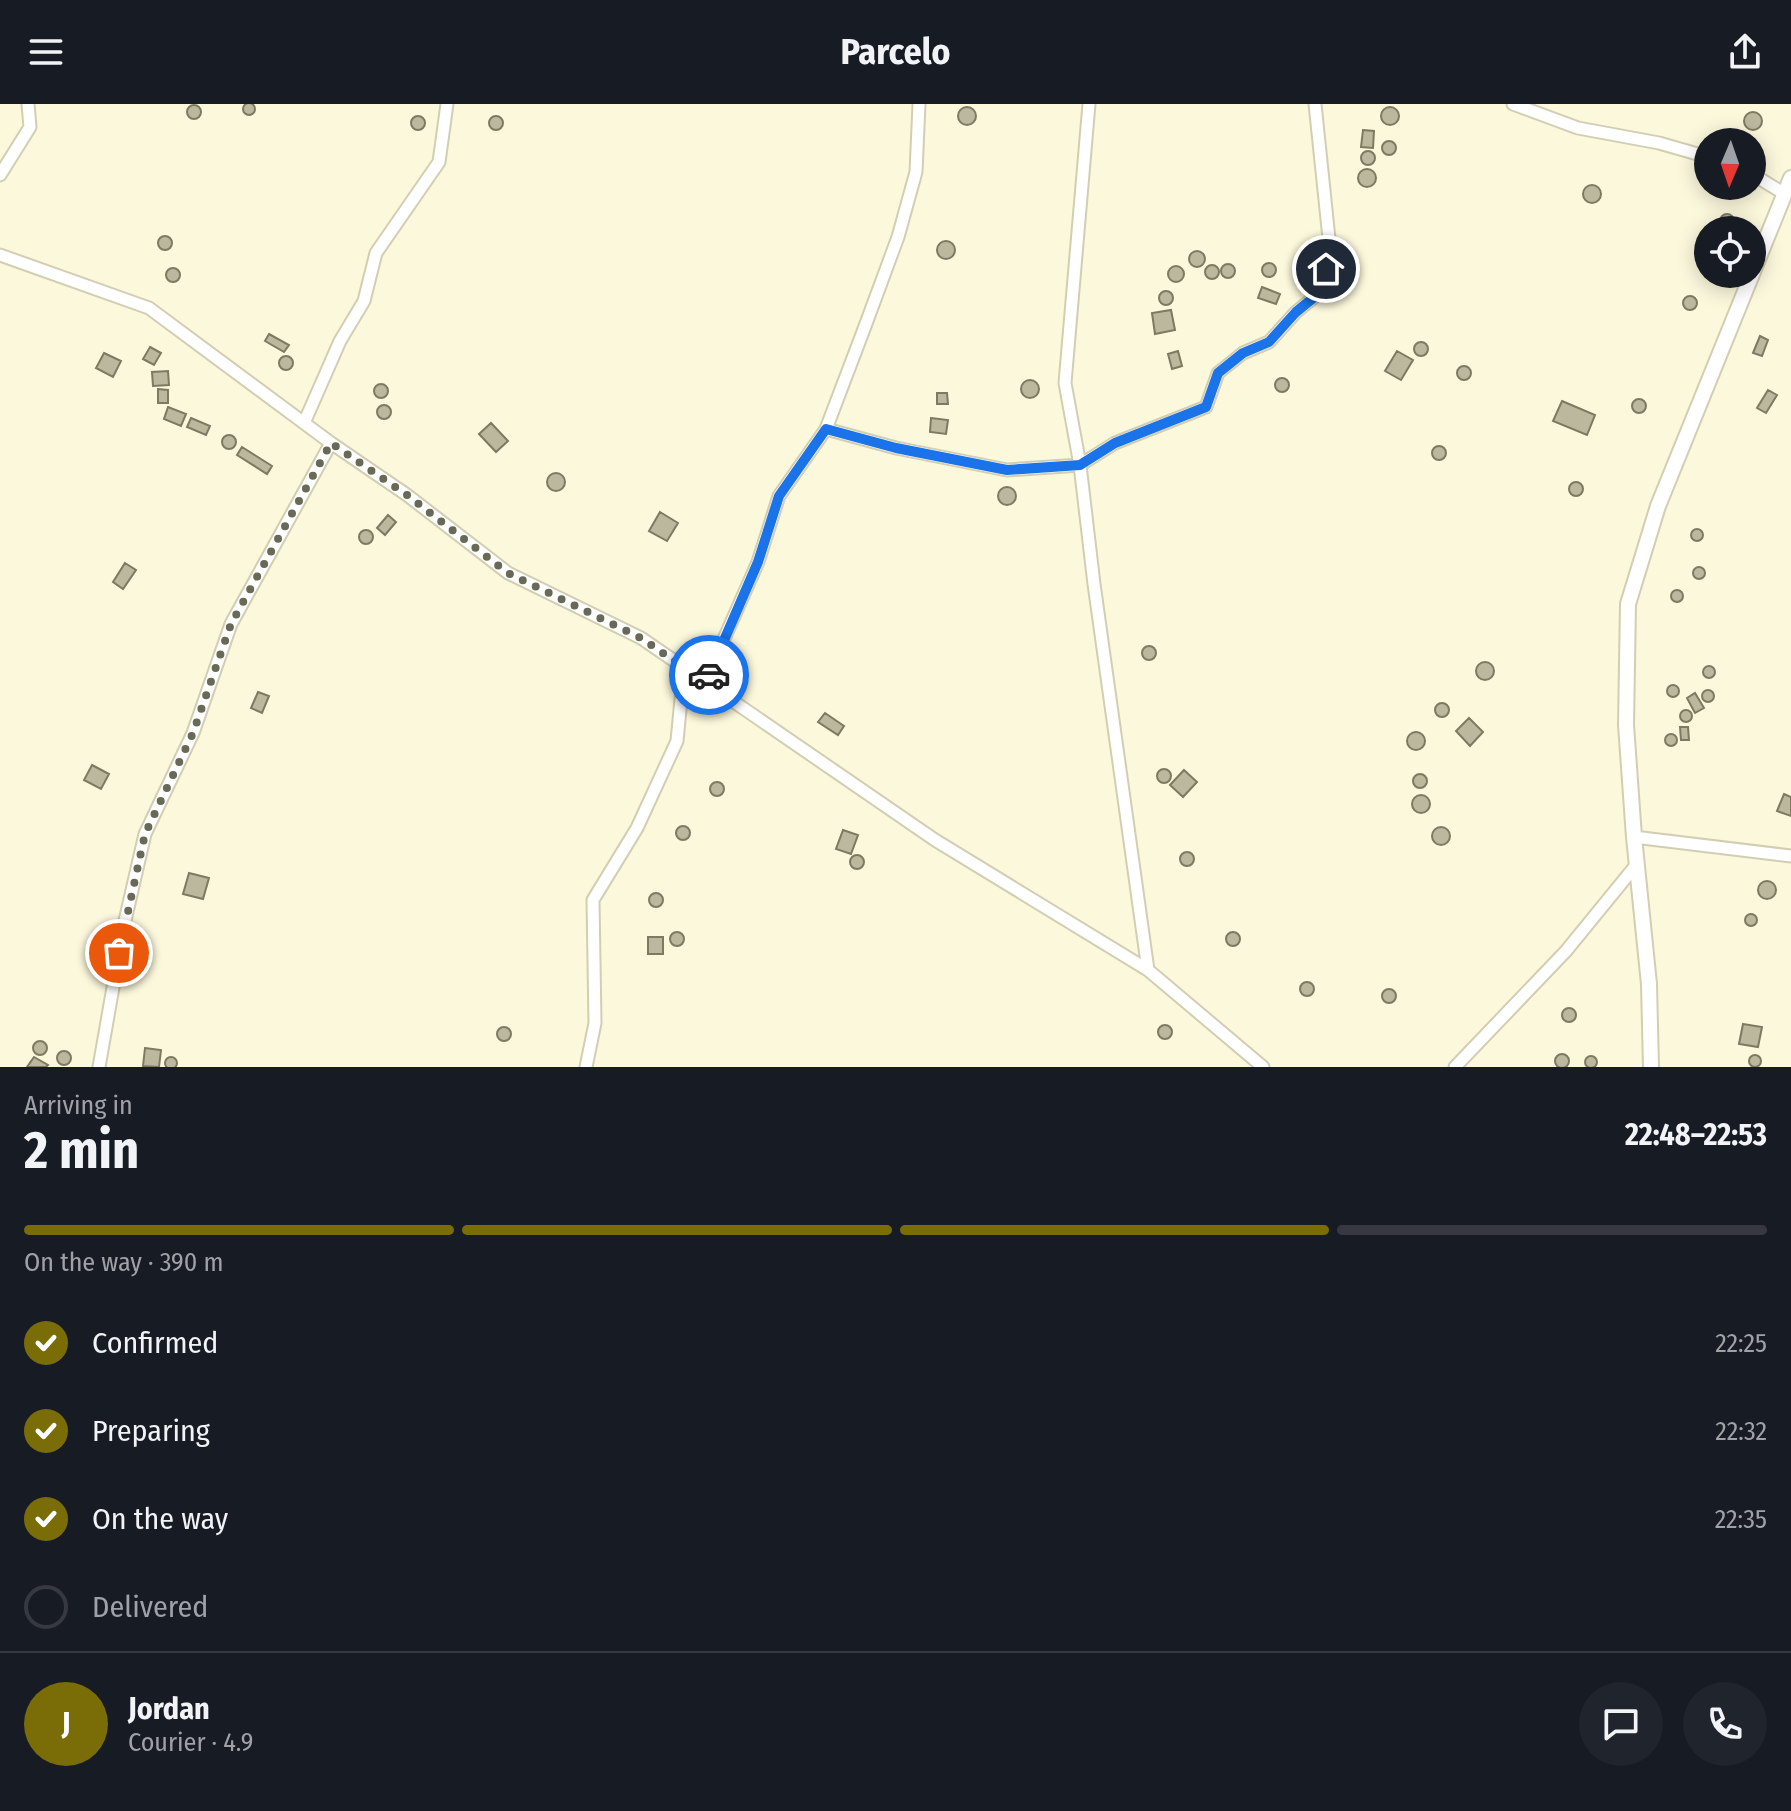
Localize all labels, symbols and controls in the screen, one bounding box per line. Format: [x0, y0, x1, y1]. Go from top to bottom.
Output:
icon: menu [24, 30, 68, 74]
text: Parcelo [840, 30, 951, 74]
icon: share [1723, 30, 1767, 74]
north arrow [1694, 128, 1766, 200]
map controls [1694, 128, 1766, 288]
button: locate [1694, 216, 1766, 288]
pin [1292, 235, 1360, 303]
icon: home [1304, 247, 1348, 291]
courier [669, 635, 749, 715]
icon: car [687, 653, 731, 697]
pin [85, 919, 153, 987]
icon: bag [97, 931, 141, 975]
text: Arriving in [24, 1090, 133, 1121]
text: 22:48–22:53 [1625, 1117, 1767, 1153]
text: 2 min [24, 1119, 139, 1182]
text: On the way · 390 m [24, 1247, 223, 1278]
icon: check [24, 1321, 68, 1365]
text: Confirmed [92, 1325, 218, 1361]
text: 22:25 [1715, 1328, 1767, 1359]
icon: check [24, 1409, 68, 1453]
text: Preparing [92, 1413, 210, 1449]
text: 22:32 [1715, 1416, 1767, 1447]
icon: check [24, 1497, 68, 1541]
text: On the way [92, 1501, 228, 1537]
text: 22:35 [1715, 1504, 1767, 1535]
text: Delivered [92, 1589, 208, 1625]
button: chat [1579, 1682, 1663, 1766]
button: phone [1683, 1682, 1767, 1766]
text: Jordan [128, 1691, 210, 1727]
text: J [62, 1706, 70, 1742]
text: Courier · 4.9 [128, 1727, 253, 1758]

